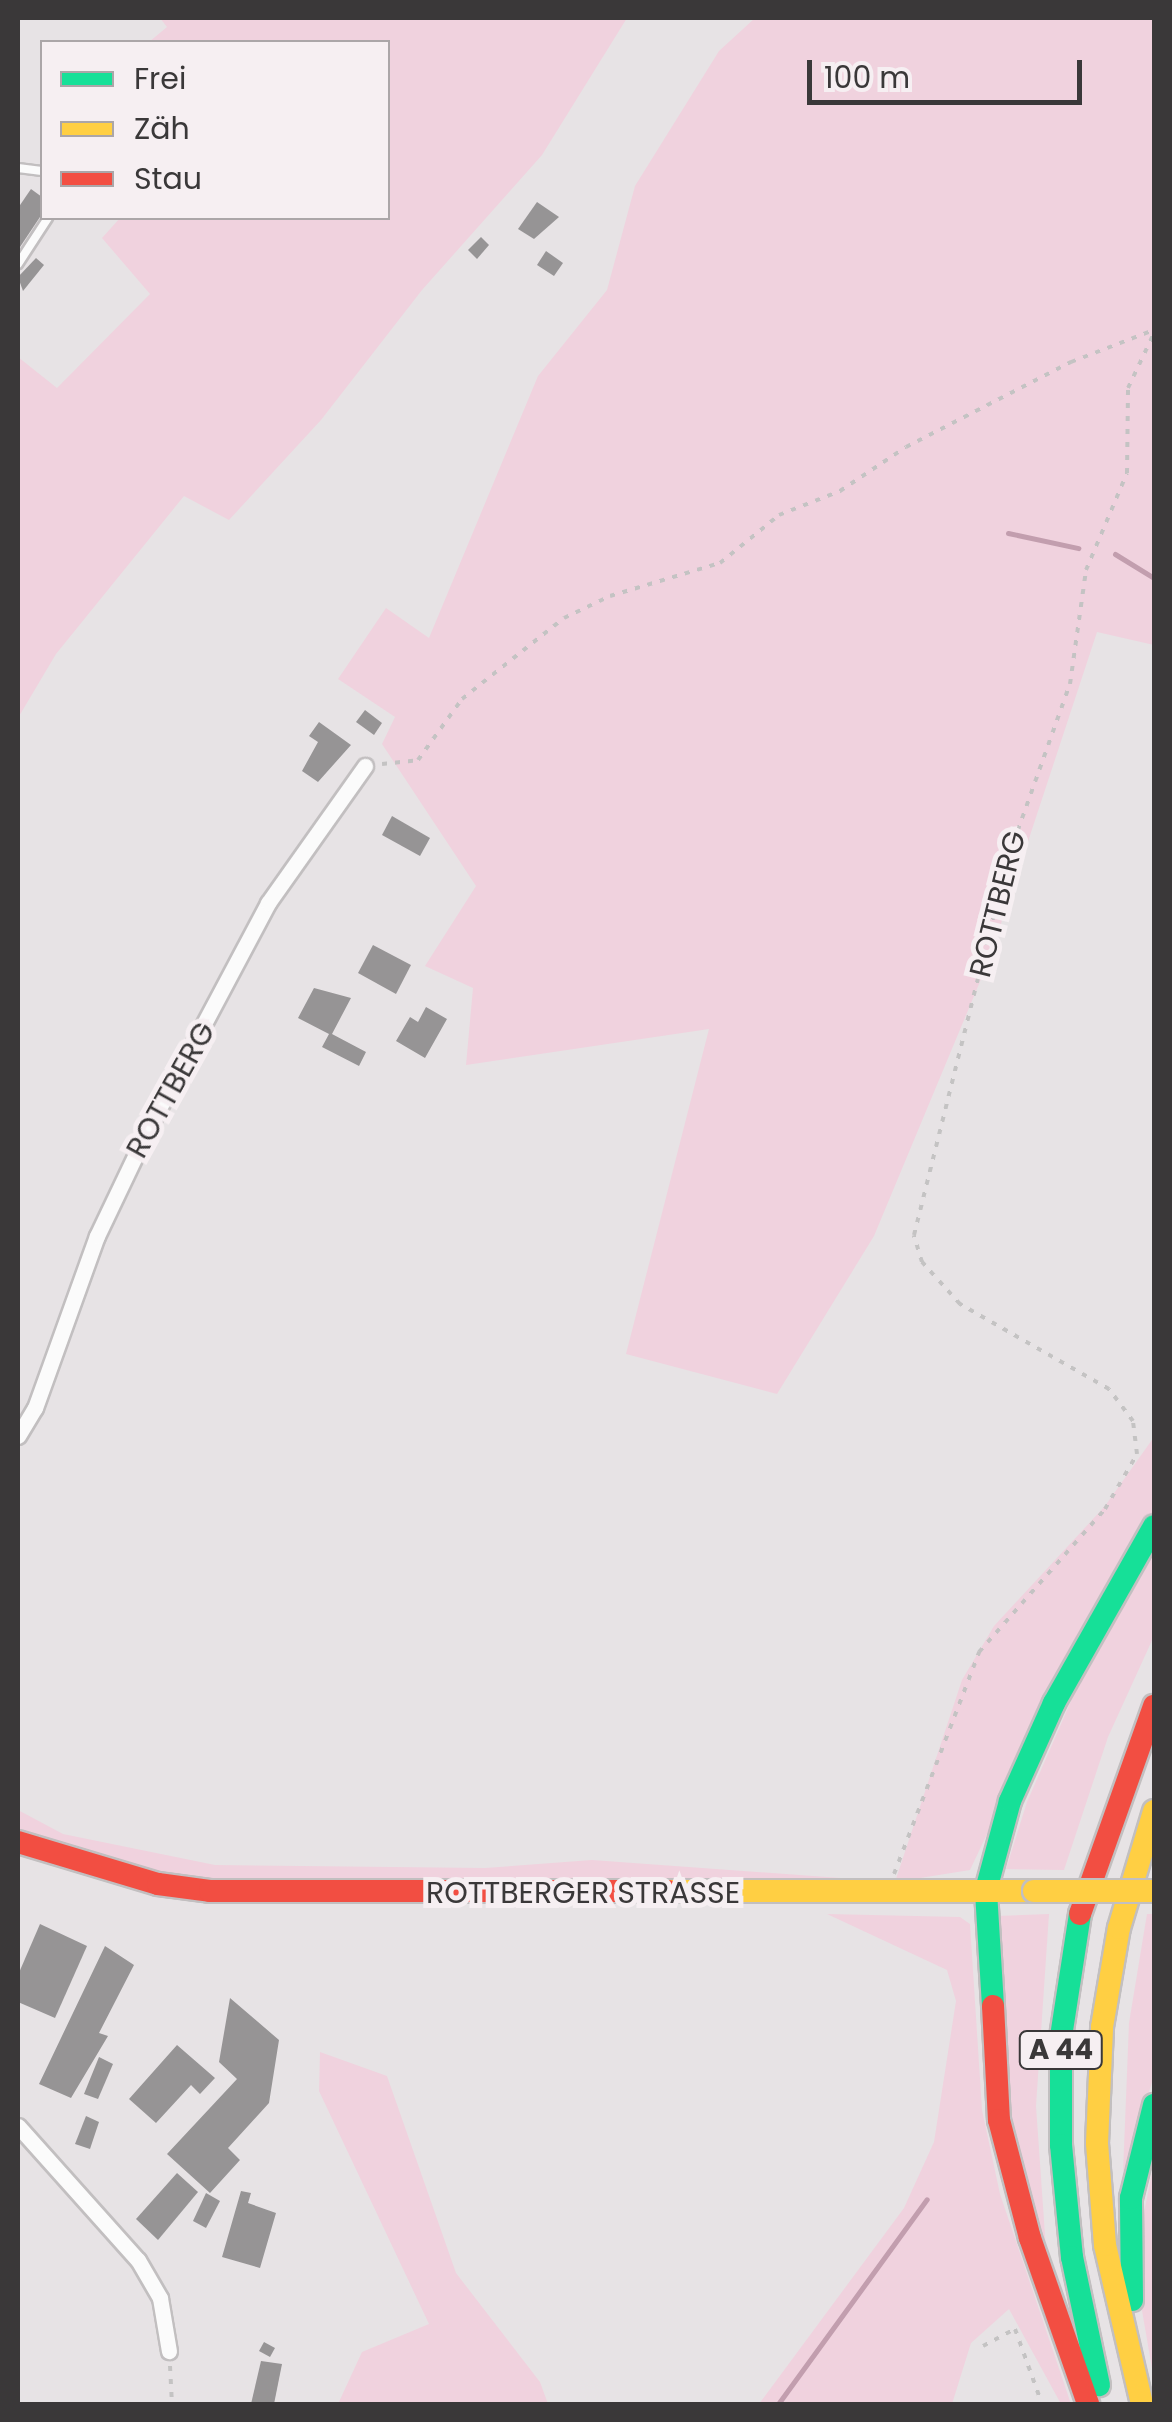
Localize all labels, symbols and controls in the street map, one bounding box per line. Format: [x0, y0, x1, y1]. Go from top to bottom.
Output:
legend [40, 40, 390, 220]
scale bar [812, 40, 1087, 102]
text: 100 m [824, 56, 910, 99]
text: Frei [134, 57, 186, 100]
text: Zäh [134, 107, 190, 150]
text: Stau [134, 157, 202, 200]
street label: ROTTBERG [962, 827, 1034, 981]
street label: ROTTBERG [119, 1016, 223, 1164]
street label: ROTTBERGER STRASSE [426, 1875, 740, 1911]
road number: A 44 [1018, 2027, 1104, 2073]

